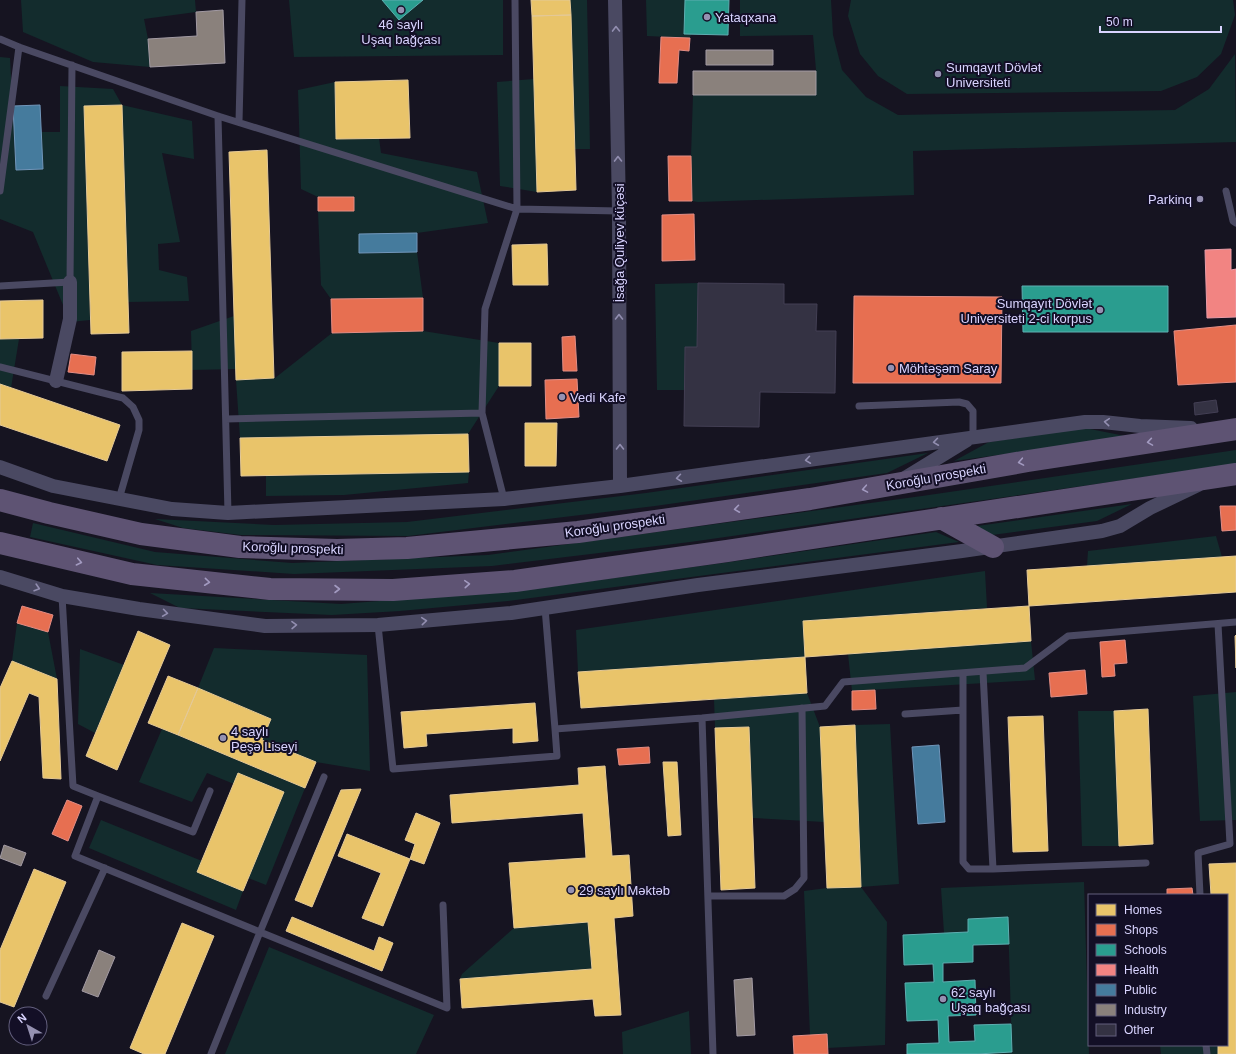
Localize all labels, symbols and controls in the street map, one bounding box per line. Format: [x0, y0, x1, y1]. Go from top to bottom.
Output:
marker: 46 saylı Uşaq bağçası [396, 5, 406, 15]
scale bar [1100, 8, 1221, 34]
place label: Yataqxana [715, 10, 777, 25]
marker: Yataqxana [702, 12, 712, 22]
text: 50 m [1106, 15, 1133, 29]
place label: 46 saylı Uşaq bağçası [361, 17, 441, 47]
one-way arrow [612, 26, 620, 32]
place label: Sumqayıt Dövlət Universiteti [946, 60, 1042, 90]
marker: Sumqayıt Dövlət Universiteti [933, 69, 943, 79]
one-way arrow [614, 156, 622, 162]
street label: İsağa Quliyev küçəsi [612, 183, 627, 303]
place label: Parkinq [1148, 192, 1192, 207]
marker: Parkinq [1195, 194, 1205, 204]
place label: Sumqayıt Dövlət Universiteti 2-ci korpus [961, 296, 1092, 326]
marker: Sumqayıt Dövlət Universiteti 2-ci korpus [1095, 305, 1105, 315]
one-way arrow [615, 314, 624, 320]
place label: Möhtəşəm Saray [899, 361, 998, 376]
marker: Möhtəşəm Saray [886, 363, 896, 373]
place label: Vedi Kafe [570, 390, 626, 405]
marker: Vedi Kafe [557, 392, 567, 402]
one-way arrow [1104, 418, 1110, 427]
one-way arrow [933, 437, 939, 446]
one-way arrow [1146, 437, 1153, 446]
one-way arrow [616, 444, 624, 450]
one-way arrow [805, 455, 811, 464]
one-way arrow [1018, 457, 1024, 466]
street label: Koroğlu prospekti [885, 461, 987, 493]
one-way arrow [676, 473, 682, 482]
one-way arrow [862, 484, 868, 493]
one-way arrow [734, 504, 740, 513]
street label: Koroğlu prospekti [564, 512, 666, 540]
street label: Koroğlu prospekti [242, 539, 344, 557]
one-way arrow [76, 557, 82, 565]
one-way arrow [204, 577, 210, 586]
one-way arrow [463, 580, 470, 589]
one-way arrow [34, 583, 41, 592]
one-way arrow [334, 585, 340, 593]
one-way arrow [162, 608, 168, 617]
one-way arrow [421, 617, 427, 626]
one-way arrow [291, 621, 297, 630]
place label: 4 saylı Peşə Liseyi [231, 724, 298, 754]
marker: 4 saylı Peşə Liseyi [218, 733, 228, 743]
place label: 29 saylı Məktəb [579, 883, 670, 898]
marker: 29 saylı Məktəb [566, 885, 576, 895]
legend [1088, 894, 1228, 1046]
text: Homes [1124, 903, 1162, 917]
text: Shops [1124, 923, 1158, 937]
text: Schools [1124, 943, 1167, 957]
text: Health [1124, 963, 1159, 977]
text: Public [1124, 983, 1157, 997]
place label: 62 saylı Uşaq bağçası [951, 985, 1031, 1015]
marker: 62 saylı Uşaq bağçası [938, 994, 948, 1004]
text: Industry [1124, 1003, 1167, 1017]
north arrow [8, 1006, 48, 1046]
text: N [15, 1011, 29, 1025]
text: Other [1124, 1023, 1154, 1037]

